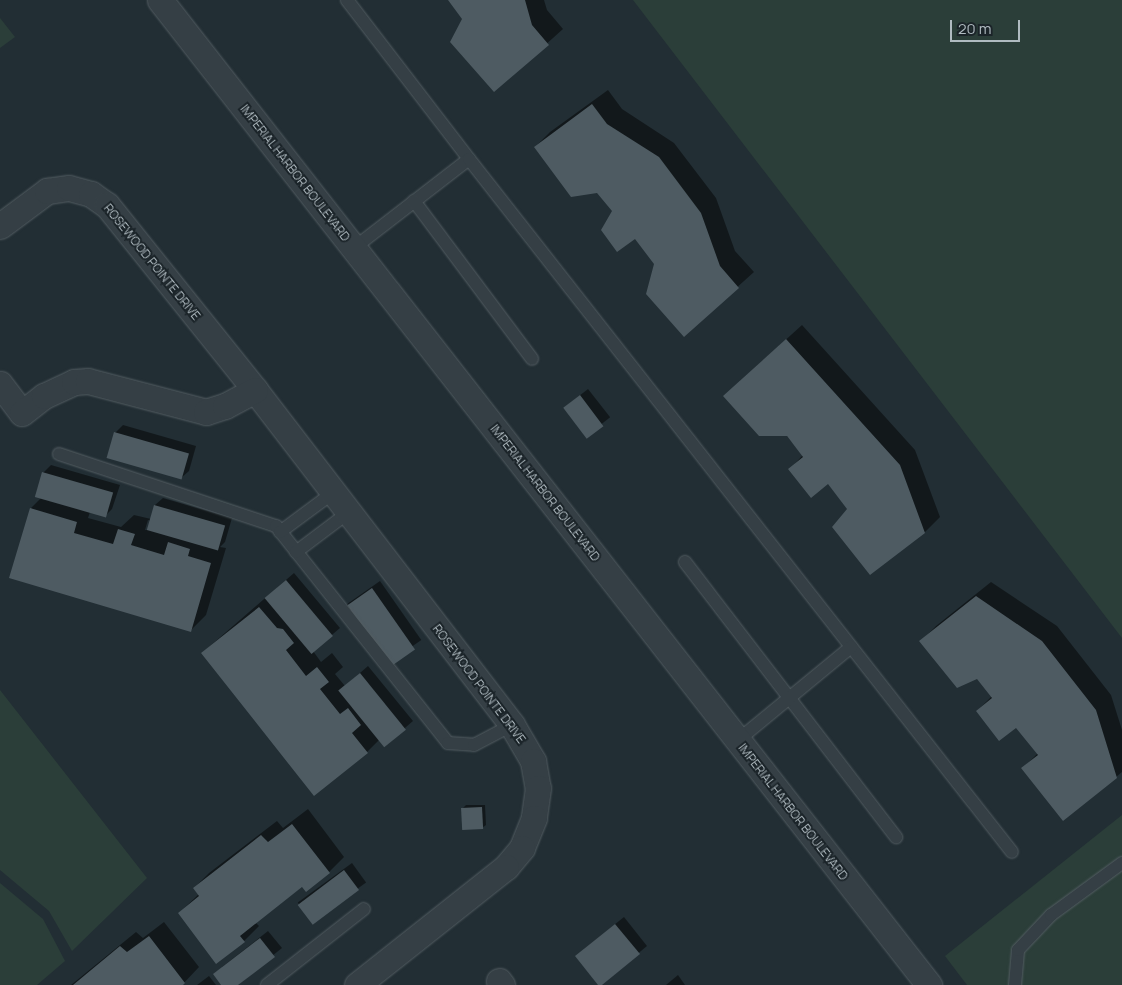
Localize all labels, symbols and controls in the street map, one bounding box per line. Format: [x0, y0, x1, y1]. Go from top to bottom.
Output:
scale bar [952, 10, 1022, 42]
text: 20 m [958, 18, 991, 39]
street label: IMPERIAL HARBOR BOULEVARD [237, 102, 353, 244]
street label: ROSEWOOD POINTE DRIVE [101, 201, 203, 323]
street label: IMPERIAL HARBOR BOULEVARD [487, 422, 603, 564]
street label: ROSEWOOD POINTE DRIVE [430, 622, 528, 746]
street label: IMPERIAL HARBOR BOULEVARD [735, 741, 851, 883]

